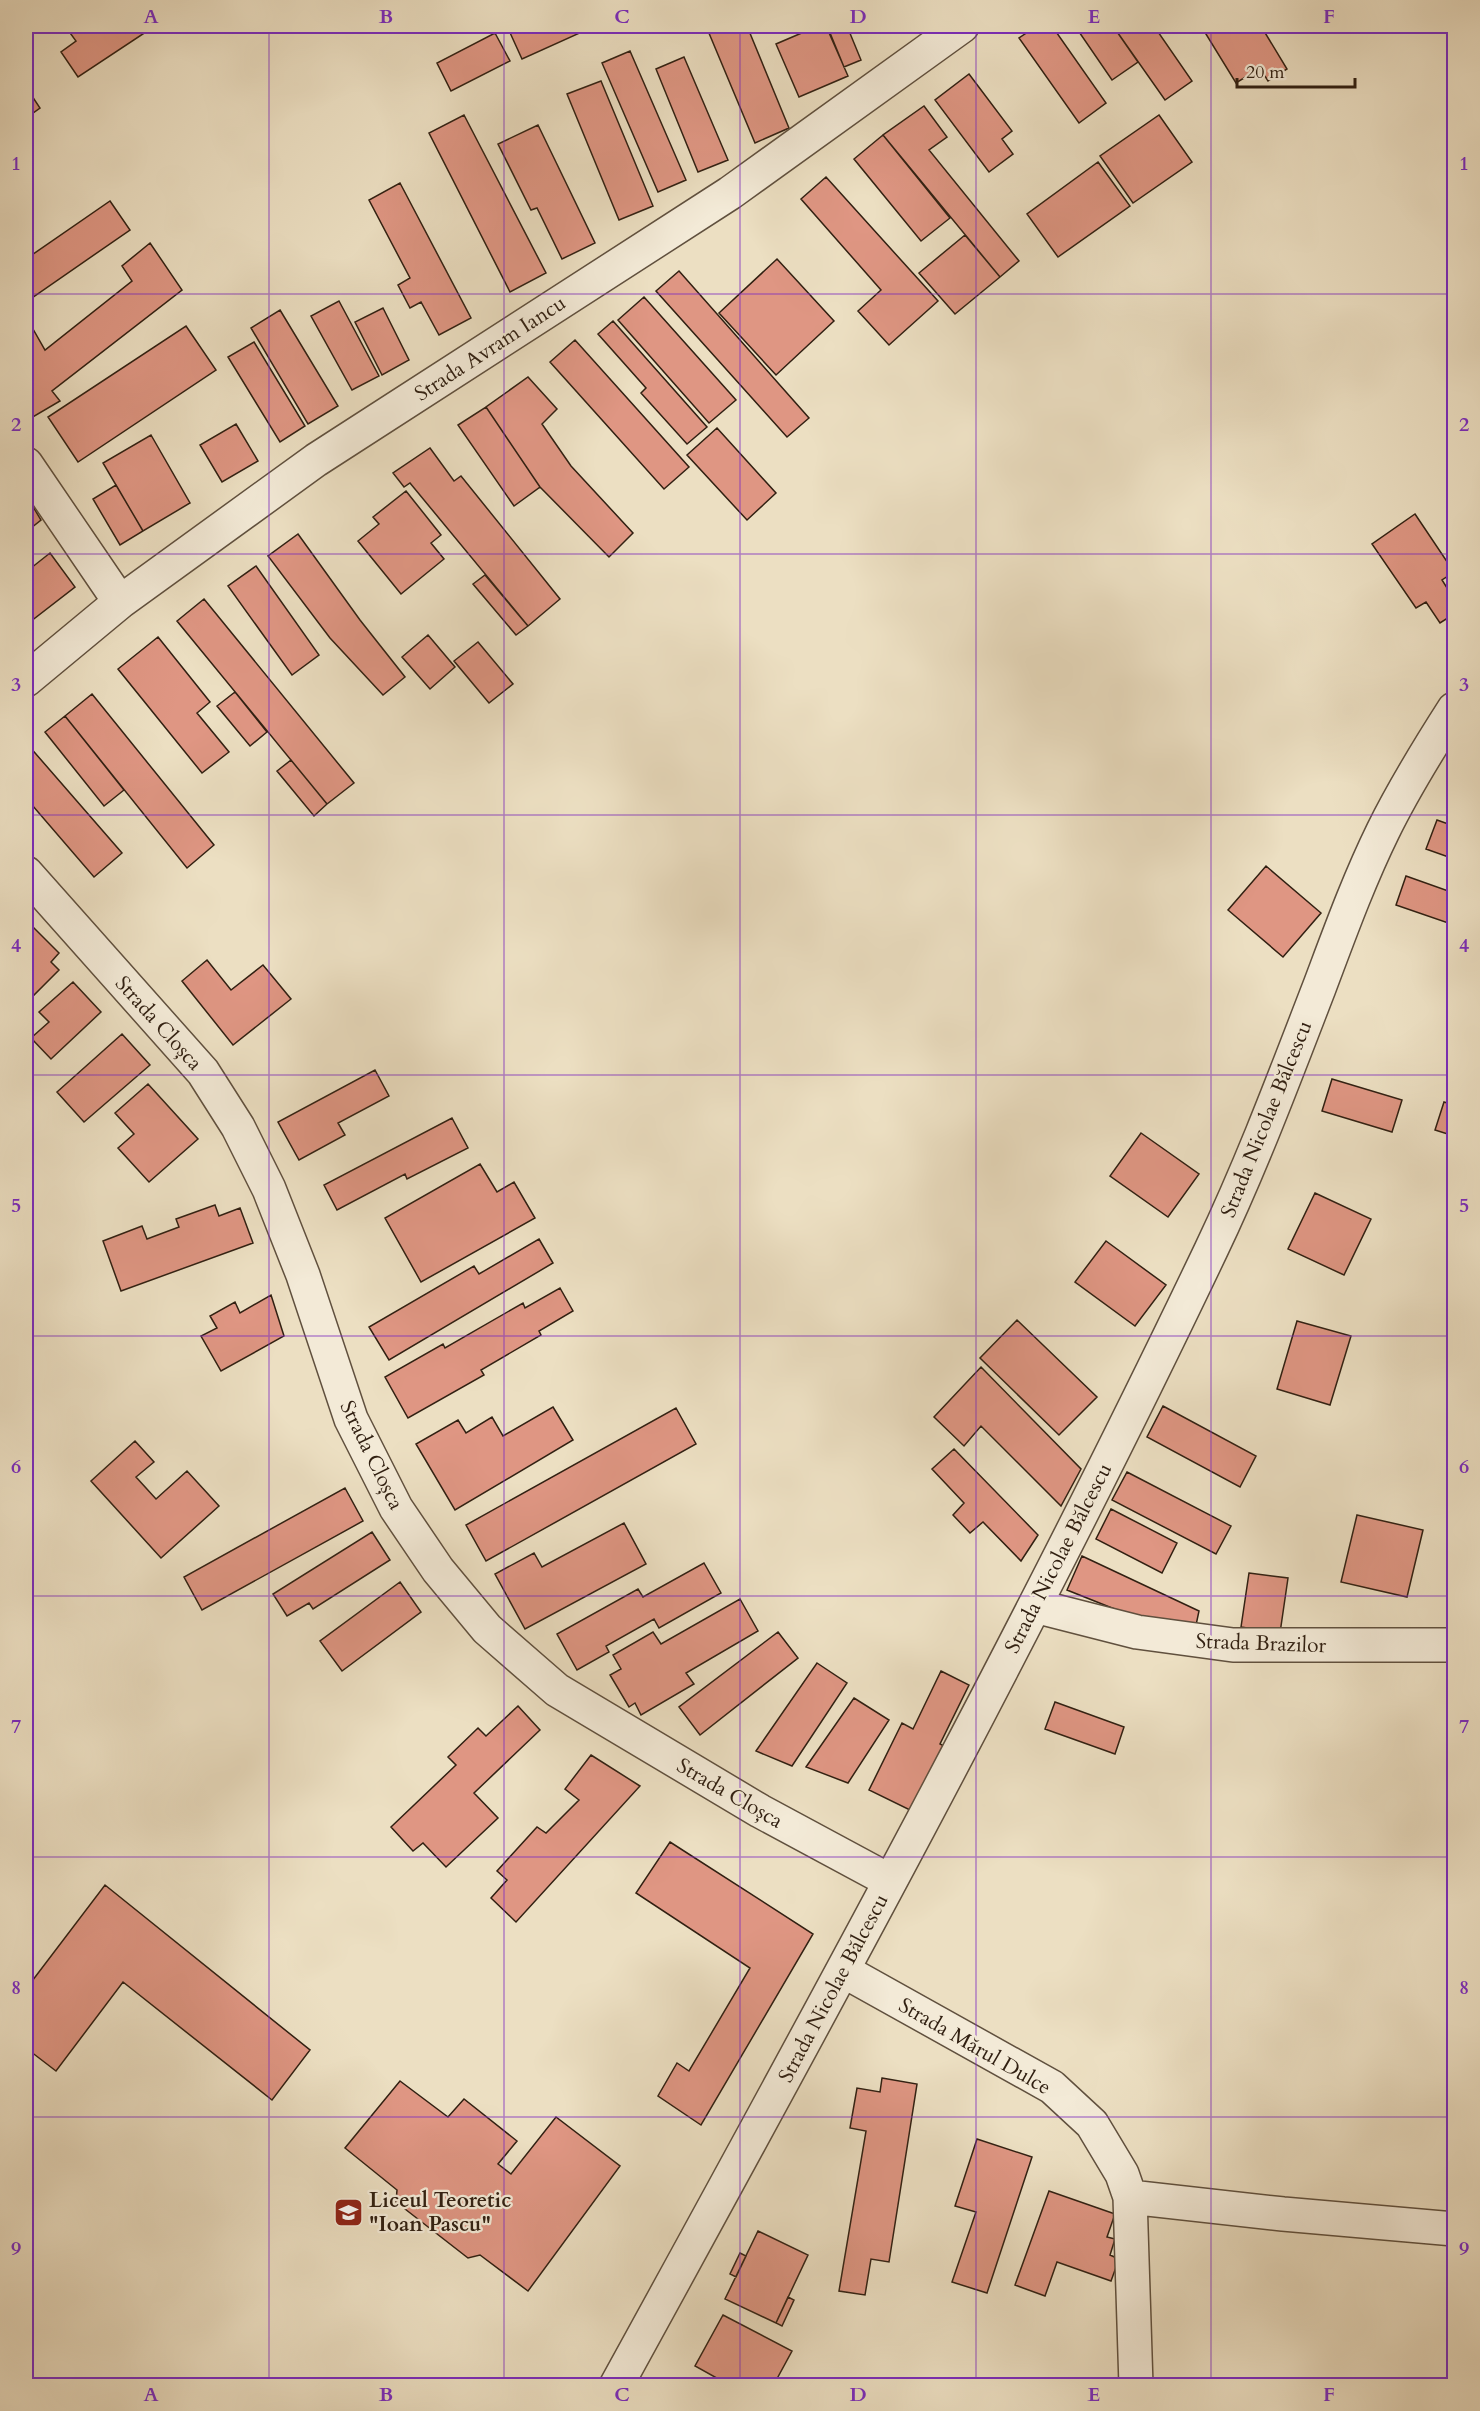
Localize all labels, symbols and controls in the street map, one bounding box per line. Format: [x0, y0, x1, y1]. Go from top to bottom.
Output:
text: A [143, 3, 159, 30]
text: B [379, 3, 393, 30]
text: C [614, 3, 630, 30]
text: D [849, 3, 867, 30]
text: E [1088, 3, 1100, 30]
text: F [1323, 3, 1335, 30]
scale bar [1237, 51, 1356, 89]
text: 20 m [1246, 60, 1285, 85]
text: 1 [11, 150, 21, 177]
text: 1 [1459, 150, 1469, 177]
street label: Strada Avram Iancu [409, 289, 571, 408]
text: 2 [11, 411, 21, 438]
text: 2 [1459, 411, 1469, 438]
text: 3 [11, 671, 21, 698]
text: 3 [1459, 671, 1469, 698]
text: 4 [11, 932, 21, 959]
text: 4 [1459, 932, 1469, 959]
street label: Strada Cloșca [108, 970, 209, 1077]
street label: Strada Nicolae Bălcescu [1214, 1016, 1319, 1222]
text: 5 [11, 1192, 21, 1219]
text: 5 [1459, 1192, 1469, 1219]
street label: Strada Cloșca [333, 1396, 410, 1515]
text: 6 [11, 1453, 21, 1480]
text: 6 [1459, 1453, 1469, 1480]
street label: Strada Nicolae Bălcescu [998, 1458, 1119, 1658]
street label: Strada Brazilor [1195, 1627, 1327, 1660]
text: 7 [11, 1713, 21, 1740]
text: 7 [1459, 1713, 1469, 1740]
street label: Strada Cloșca [671, 1751, 788, 1836]
street label: Strada Nicolae Bălcescu [771, 1889, 896, 2088]
text: 8 [11, 1974, 21, 2001]
text: 8 [1459, 1974, 1469, 2001]
street label: Strada Mărul Dulce [893, 1991, 1056, 2102]
place label: Liceul Teoretic "Ioan Pascu" [369, 2186, 511, 2239]
school or university icon: Liceul Teoretic "Ioan Pascu" [332, 2196, 364, 2228]
text: 9 [11, 2235, 21, 2262]
text: 9 [1459, 2235, 1469, 2262]
text: A [143, 2381, 159, 2408]
text: B [379, 2381, 393, 2408]
text: C [614, 2381, 630, 2408]
text: D [849, 2381, 867, 2408]
text: E [1088, 2381, 1100, 2408]
text: F [1323, 2381, 1335, 2408]

